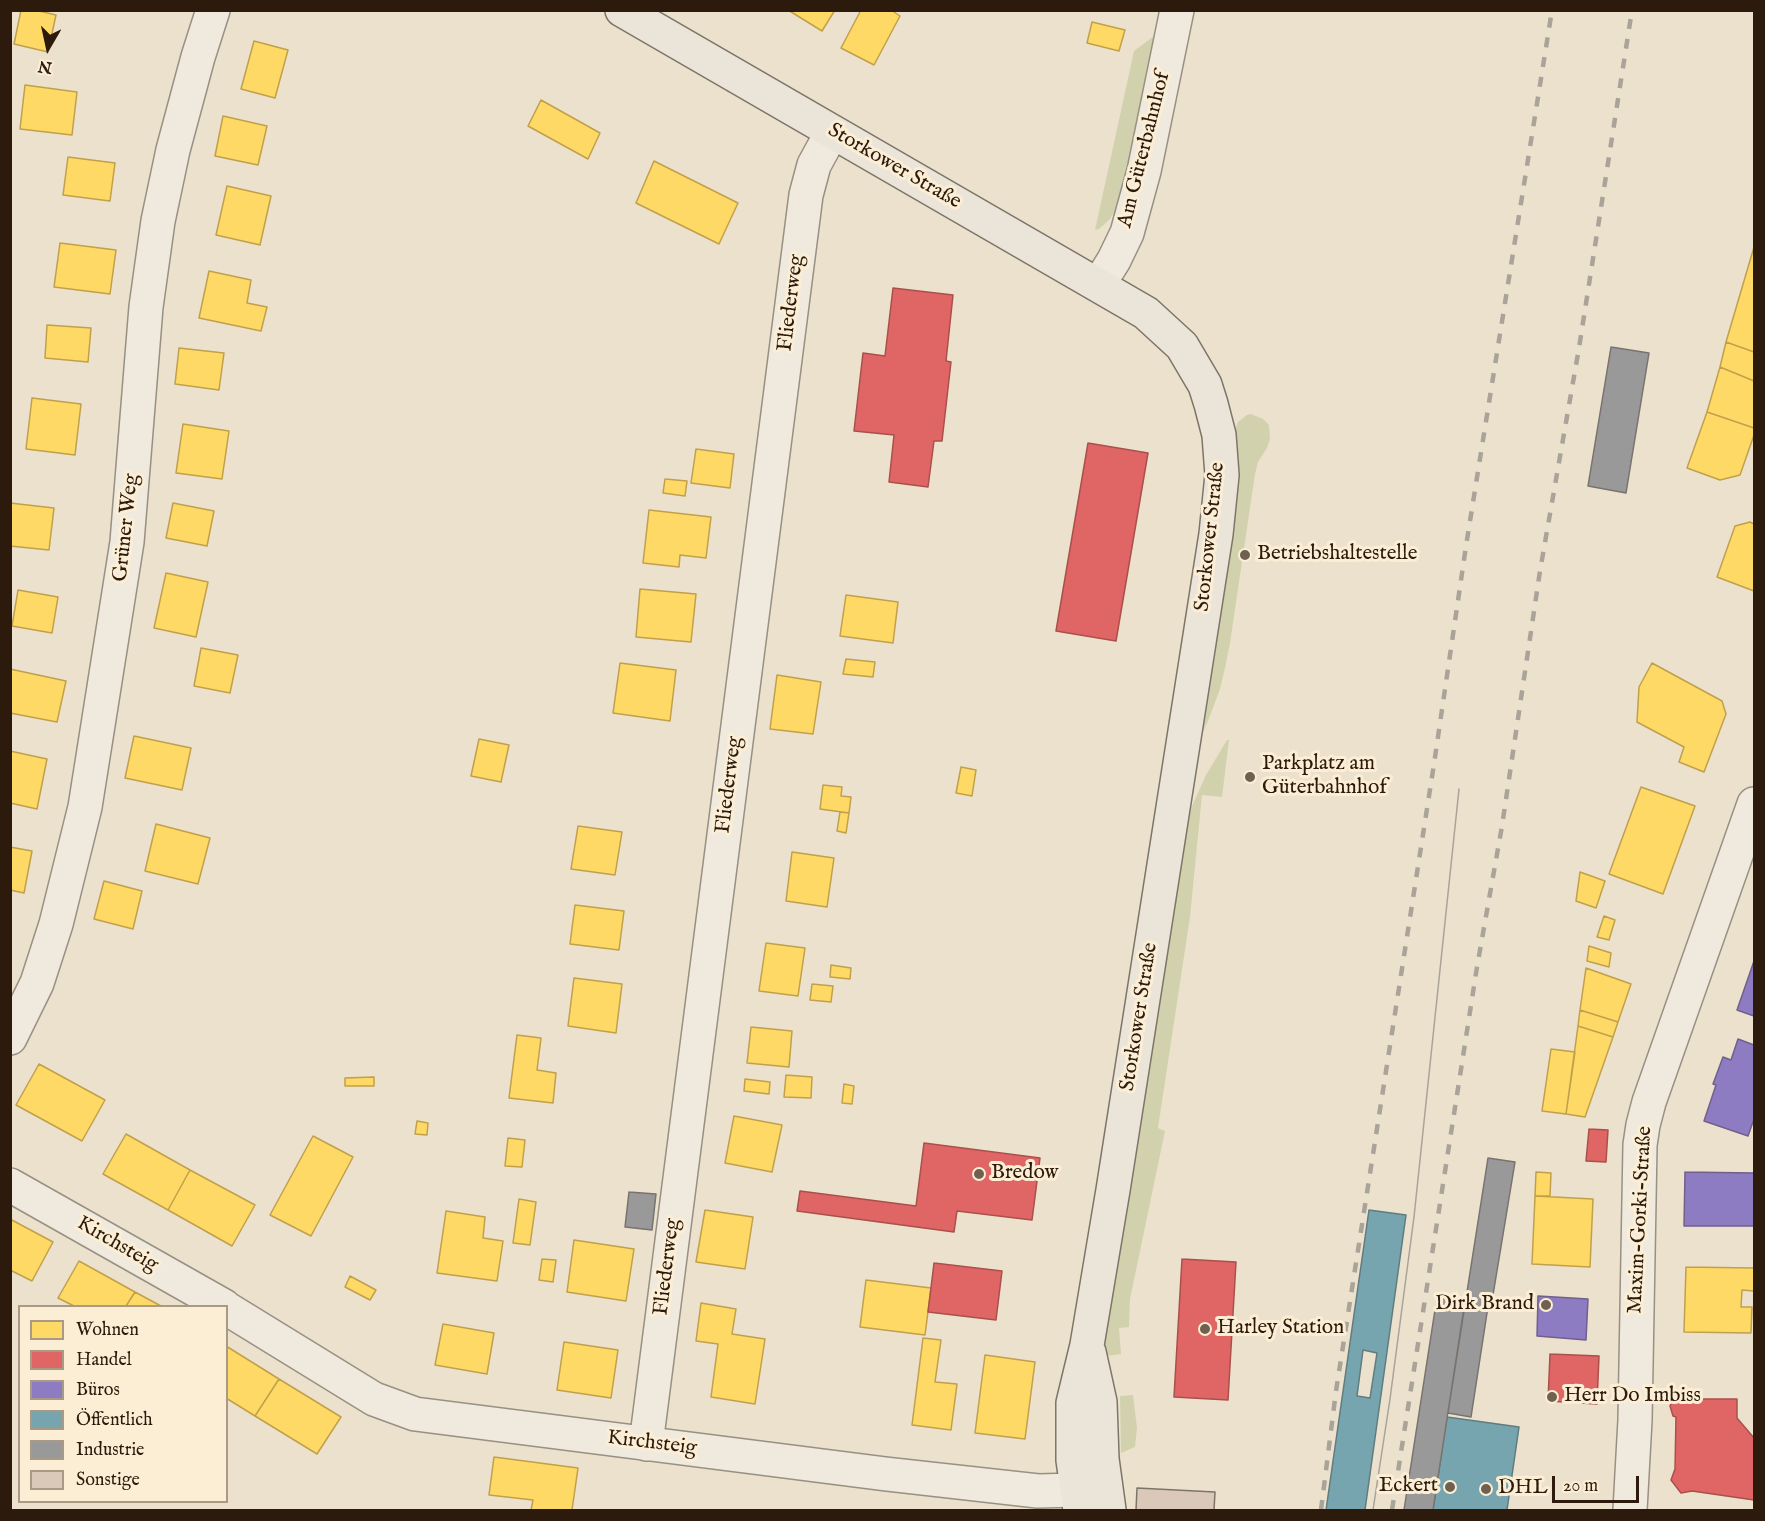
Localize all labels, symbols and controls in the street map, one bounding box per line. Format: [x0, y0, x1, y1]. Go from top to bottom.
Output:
north arrow [18, 18, 78, 78]
text: N [37, 55, 54, 77]
street label: Am Güterbahnhof [1113, 69, 1177, 231]
street label: Storkower Straße [823, 119, 965, 215]
street label: Fliederweg [774, 253, 810, 353]
street label: Storkower Straße [1191, 461, 1231, 613]
street label: Grüner Weg [109, 473, 145, 583]
place label: Betriebshaltestelle [1257, 542, 1417, 568]
marker: Betriebshaltestelle [1238, 548, 1252, 562]
street label: Fliederweg [712, 735, 748, 835]
place label: Parkplatz am Güterbahnhof [1262, 752, 1387, 802]
marker: Parkplatz am Güterbahnhof [1243, 770, 1257, 784]
street label: Storkower Straße [1116, 941, 1164, 1093]
street label: Maxim-Gorki-Straße [1623, 1125, 1659, 1315]
place label: Bredow [991, 1161, 1058, 1187]
marker: Bredow [972, 1167, 986, 1181]
street label: Kirchsteig [72, 1212, 162, 1278]
street label: Fliederweg [650, 1217, 686, 1317]
place label: Dirk Brand [1435, 1292, 1534, 1318]
marker: Dirk Brand [1539, 1298, 1553, 1312]
legend [18, 1305, 228, 1503]
place label: Harley Station [1217, 1316, 1344, 1342]
text: Wohnen [76, 1319, 139, 1342]
marker: Harley Station [1198, 1322, 1212, 1336]
text: Handel [76, 1349, 132, 1372]
text: Büros [76, 1379, 120, 1402]
place label: Herr Do Imbiss [1564, 1384, 1701, 1410]
marker: Herr Do Imbiss [1545, 1390, 1559, 1404]
text: Öffentlich [76, 1409, 153, 1432]
street label: Kirchsteig [606, 1426, 698, 1462]
text: Industrie [76, 1439, 144, 1462]
scale bar [1555, 1464, 1642, 1502]
text: Sonstige [76, 1469, 140, 1492]
place label: Eckert [1379, 1474, 1438, 1500]
text: 20 m [1563, 1475, 1598, 1498]
place label: DHL [1498, 1476, 1548, 1502]
marker: Eckert [1443, 1480, 1457, 1494]
marker: DHL [1479, 1482, 1493, 1496]

